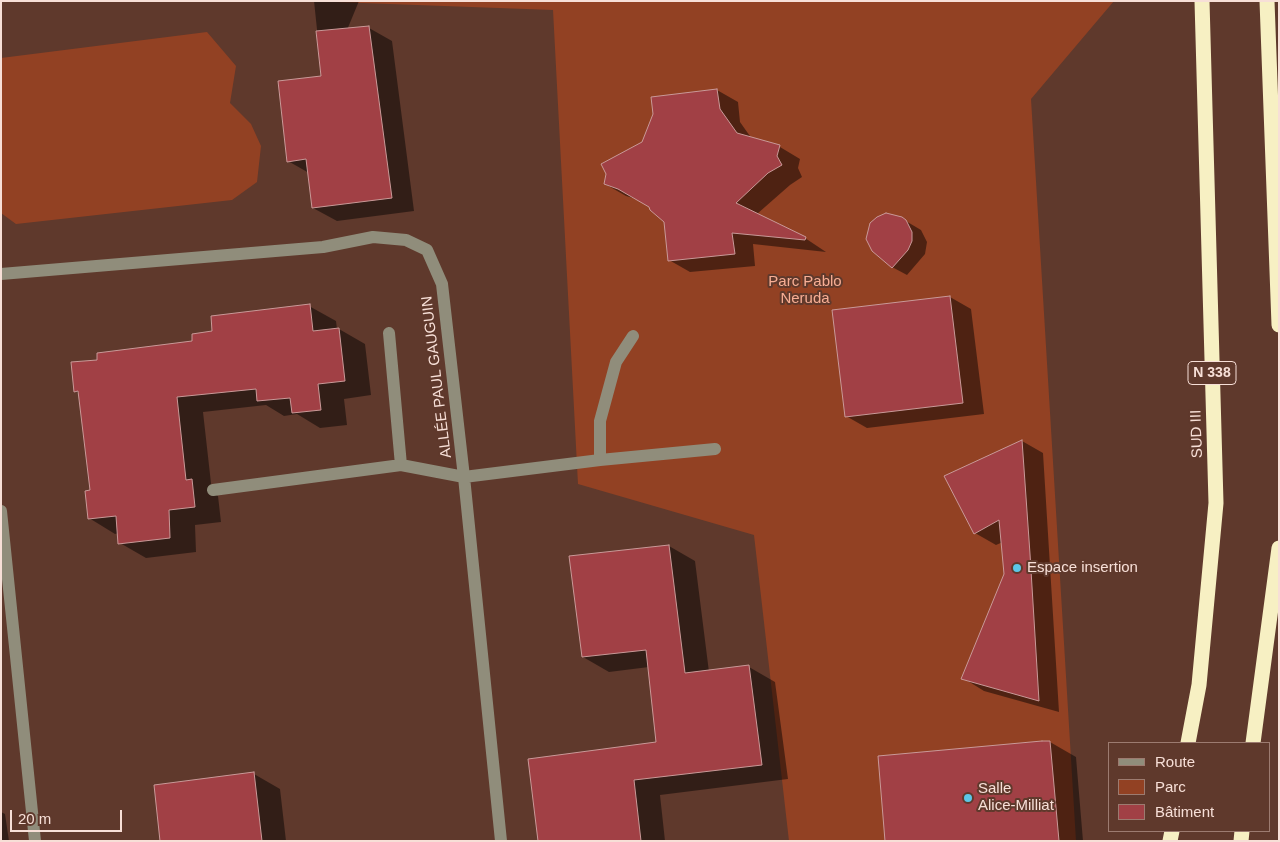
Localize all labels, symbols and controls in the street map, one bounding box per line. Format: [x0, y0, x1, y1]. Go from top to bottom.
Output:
park label: Parc Pablo Neruda [768, 273, 842, 308]
street label: ALLÉE PAUL GAUGUIN [418, 295, 456, 459]
road number: N 338 [1188, 362, 1236, 384]
street label: SUD III [1187, 410, 1207, 458]
place label: Espace insertion [1027, 559, 1138, 577]
marker: Espace insertion [1011, 562, 1023, 574]
legend [1108, 742, 1270, 832]
text: Route [1155, 753, 1195, 770]
text: Parc [1155, 778, 1186, 795]
place label: Salle Alice-Milliat [978, 780, 1054, 815]
marker: Salle Alice-Milliat [962, 792, 974, 804]
scale bar [12, 800, 125, 832]
text: Bâtiment [1155, 803, 1214, 820]
text: 20 m [18, 810, 51, 827]

